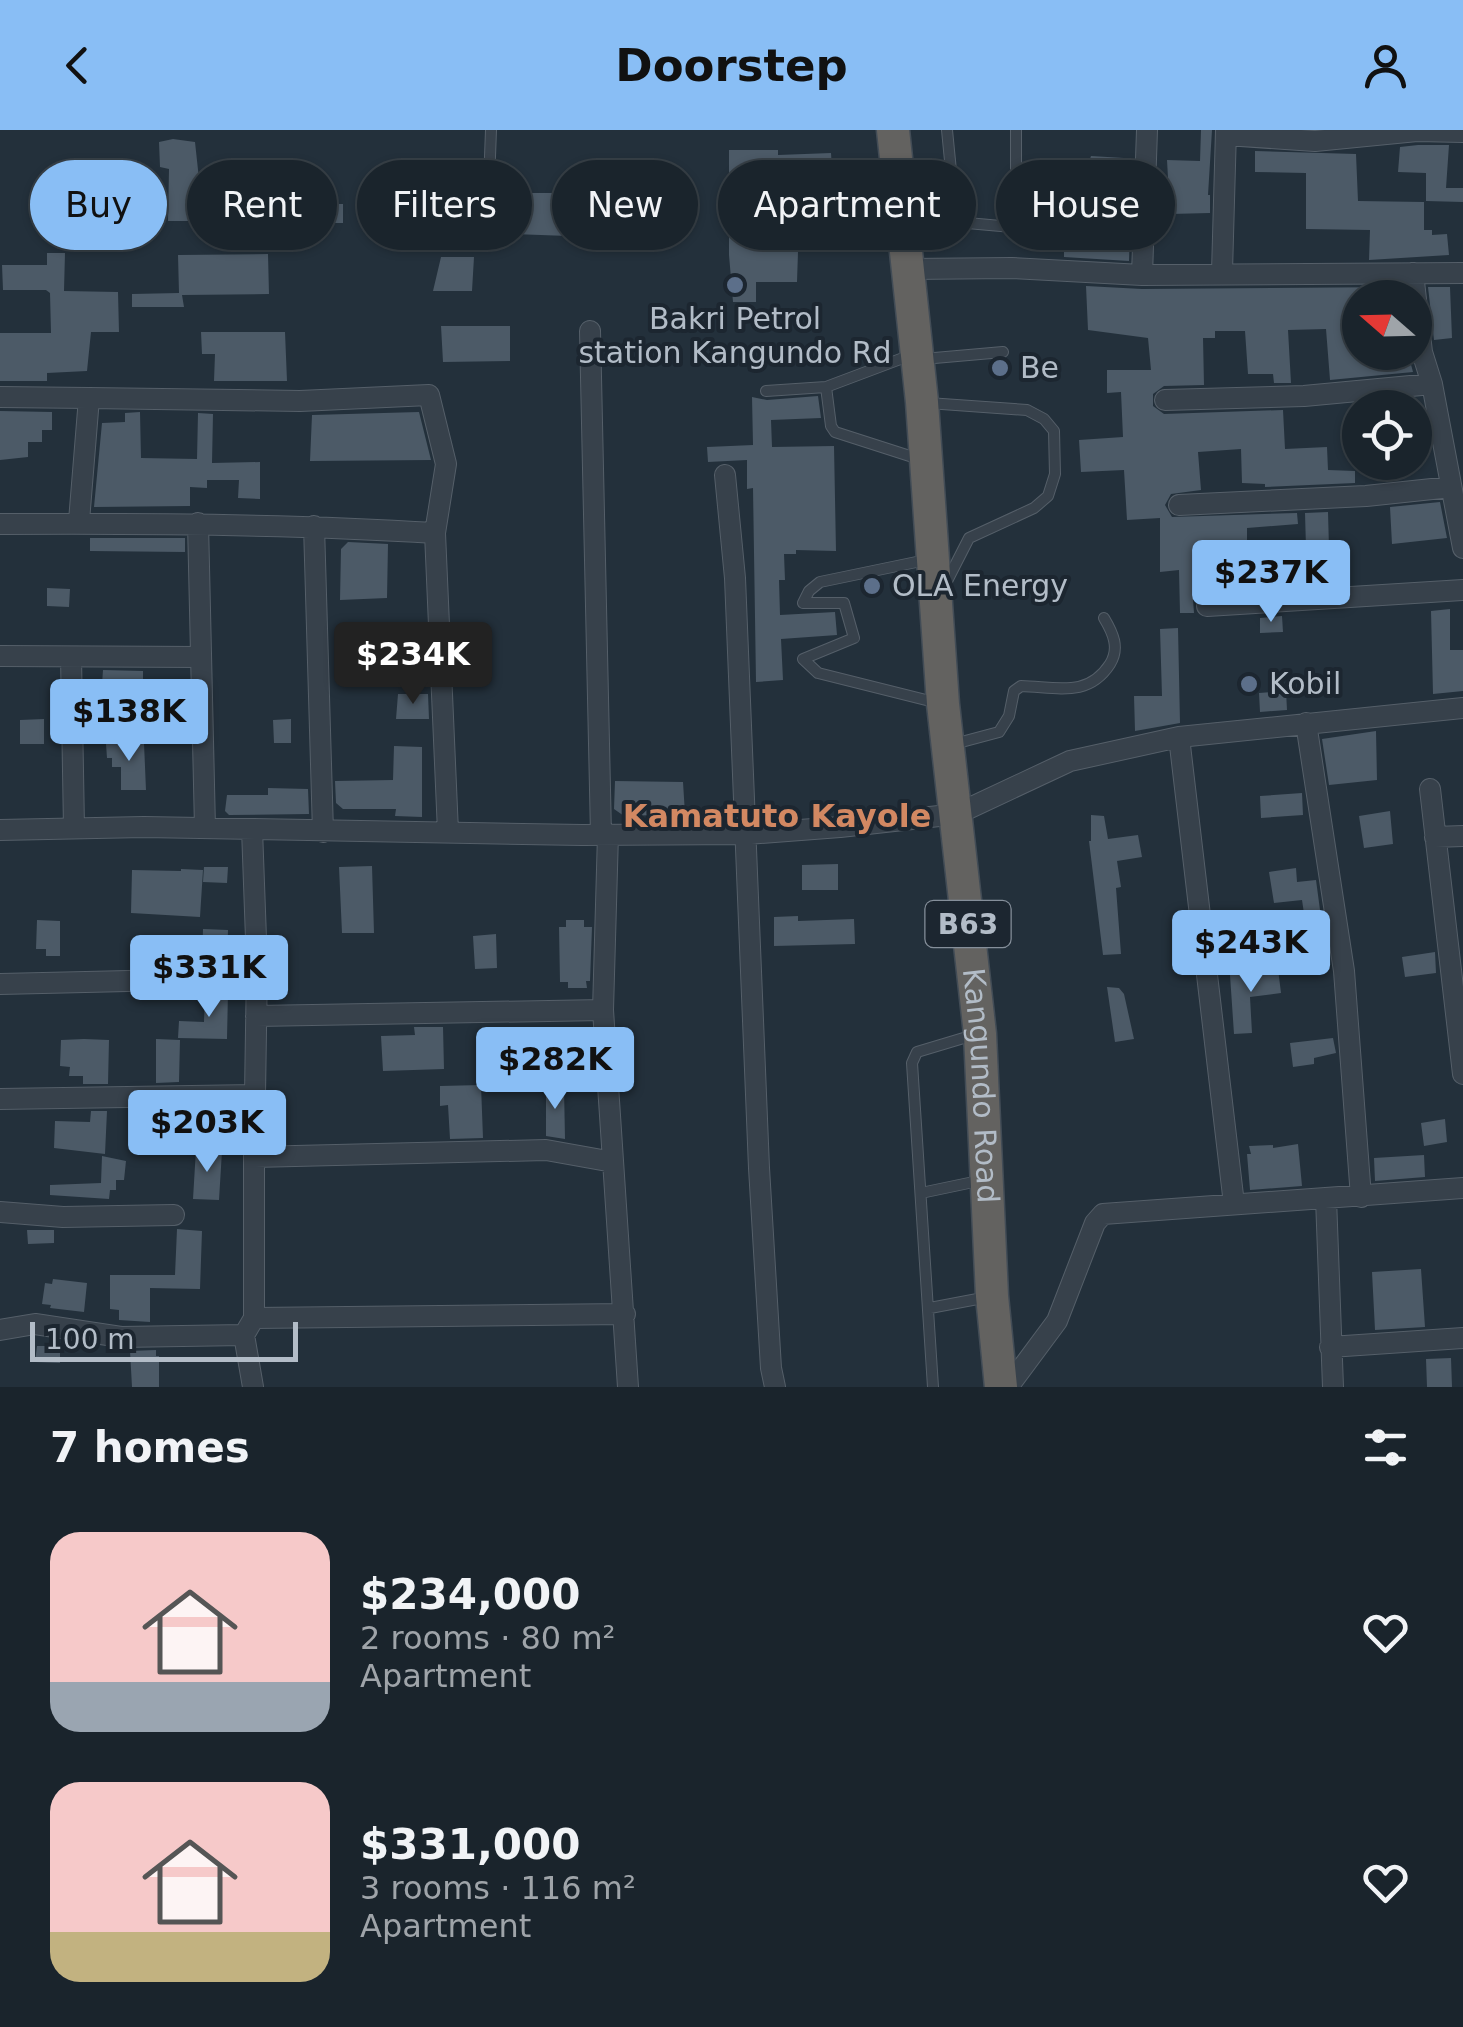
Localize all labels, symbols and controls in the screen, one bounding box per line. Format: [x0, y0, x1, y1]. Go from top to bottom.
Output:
icon: back [50, 38, 105, 93]
icon: person [1358, 38, 1413, 93]
text: Doorstep [615, 39, 848, 92]
chip: Buy [30, 160, 167, 250]
chip: Rent [187, 160, 337, 250]
chip: Filters [357, 160, 532, 250]
chip: New [552, 160, 698, 250]
chip: Apartment [718, 160, 976, 250]
chip: House [996, 160, 1175, 250]
marker: Bakri Petrol station Kangundo Rd [724, 274, 746, 296]
north arrow [1342, 280, 1432, 370]
map controls [1342, 280, 1432, 480]
place label: Bakri Petrol station Kangundo Rd [578, 301, 892, 370]
place label: Be [1020, 350, 1059, 385]
marker: Be [989, 357, 1011, 379]
button: locate [1342, 390, 1432, 480]
pin: $237K [1201, 540, 1341, 625]
text: $237K [1214, 553, 1328, 591]
place label: OLA Energy [892, 568, 1068, 603]
marker: OLA Energy [861, 575, 883, 597]
pin: $234K [343, 622, 483, 707]
text: $234K [356, 635, 470, 673]
place label: Kobil [1269, 666, 1341, 701]
marker: Kobil [1238, 673, 1260, 695]
pin: $138K [59, 679, 199, 764]
text: $138K [72, 692, 186, 730]
district label: Kamatuto Kayole [623, 797, 931, 835]
road number: B63 [926, 901, 1010, 947]
pin: $243K [1181, 910, 1321, 995]
text: $243K [1194, 923, 1308, 961]
pin: $331K [139, 935, 279, 1020]
text: $331K [152, 948, 266, 986]
street label: Kangundo Road [956, 966, 1006, 1204]
pin: $282K [485, 1027, 625, 1112]
text: $282K [498, 1040, 612, 1078]
pin: $203K [137, 1090, 277, 1175]
text: $203K [150, 1103, 264, 1141]
scale bar [30, 1317, 298, 1362]
text: 100 m [45, 1323, 135, 1356]
icon: filters [1358, 1420, 1413, 1475]
text: 7 homes [50, 1423, 250, 1472]
text: $234,000 [360, 1570, 581, 1619]
icon: home [130, 1572, 250, 1692]
icon: heart [1358, 1605, 1413, 1660]
text: 2 rooms · 80 m² [360, 1619, 615, 1657]
text: Apartment [360, 1657, 531, 1695]
text: $331,000 [360, 1820, 581, 1869]
icon: home [130, 1822, 250, 1942]
icon: heart [1358, 1855, 1413, 1910]
text: 3 rooms · 116 m² [360, 1869, 636, 1907]
text: Apartment [360, 1907, 531, 1945]

